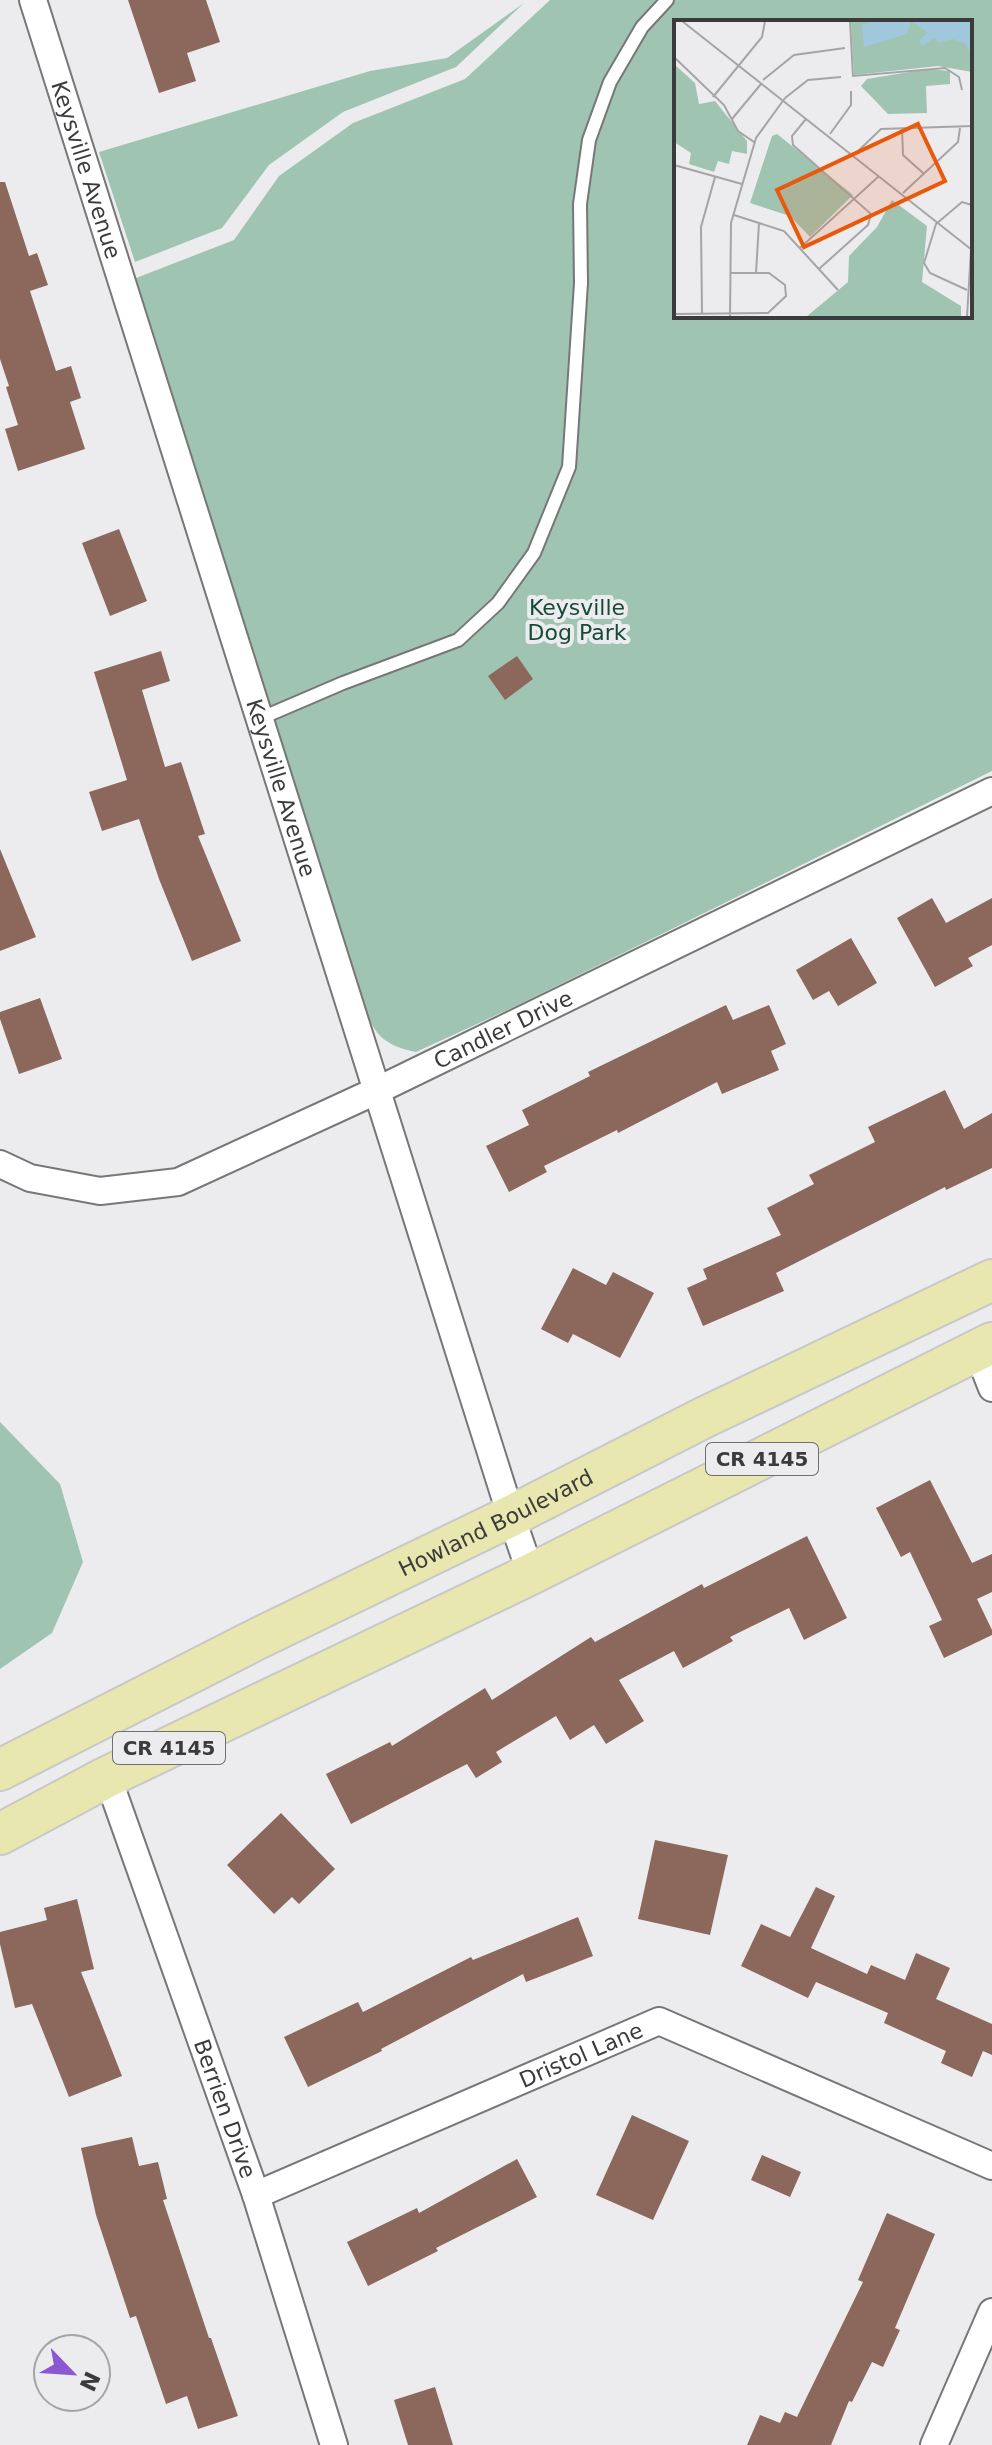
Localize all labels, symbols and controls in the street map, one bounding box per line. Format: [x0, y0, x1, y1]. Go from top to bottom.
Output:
inset map [674, 20, 972, 318]
street label: Keysville Avenue [47, 78, 126, 262]
park label: Keysville Dog Park [528, 595, 627, 645]
street label: Keysville Avenue [242, 696, 321, 880]
street label: Candler Drive [430, 985, 576, 1073]
road number: CR 4145 [706, 1443, 818, 1475]
street label: Howland Boulevard [394, 1464, 597, 1581]
road number: CR 4145 [113, 1732, 225, 1764]
street label: Dristol Lane [515, 2017, 647, 2092]
street label: Berrien Drive [189, 2036, 261, 2181]
north arrow [32, 2333, 112, 2413]
text: N [74, 2368, 105, 2395]

